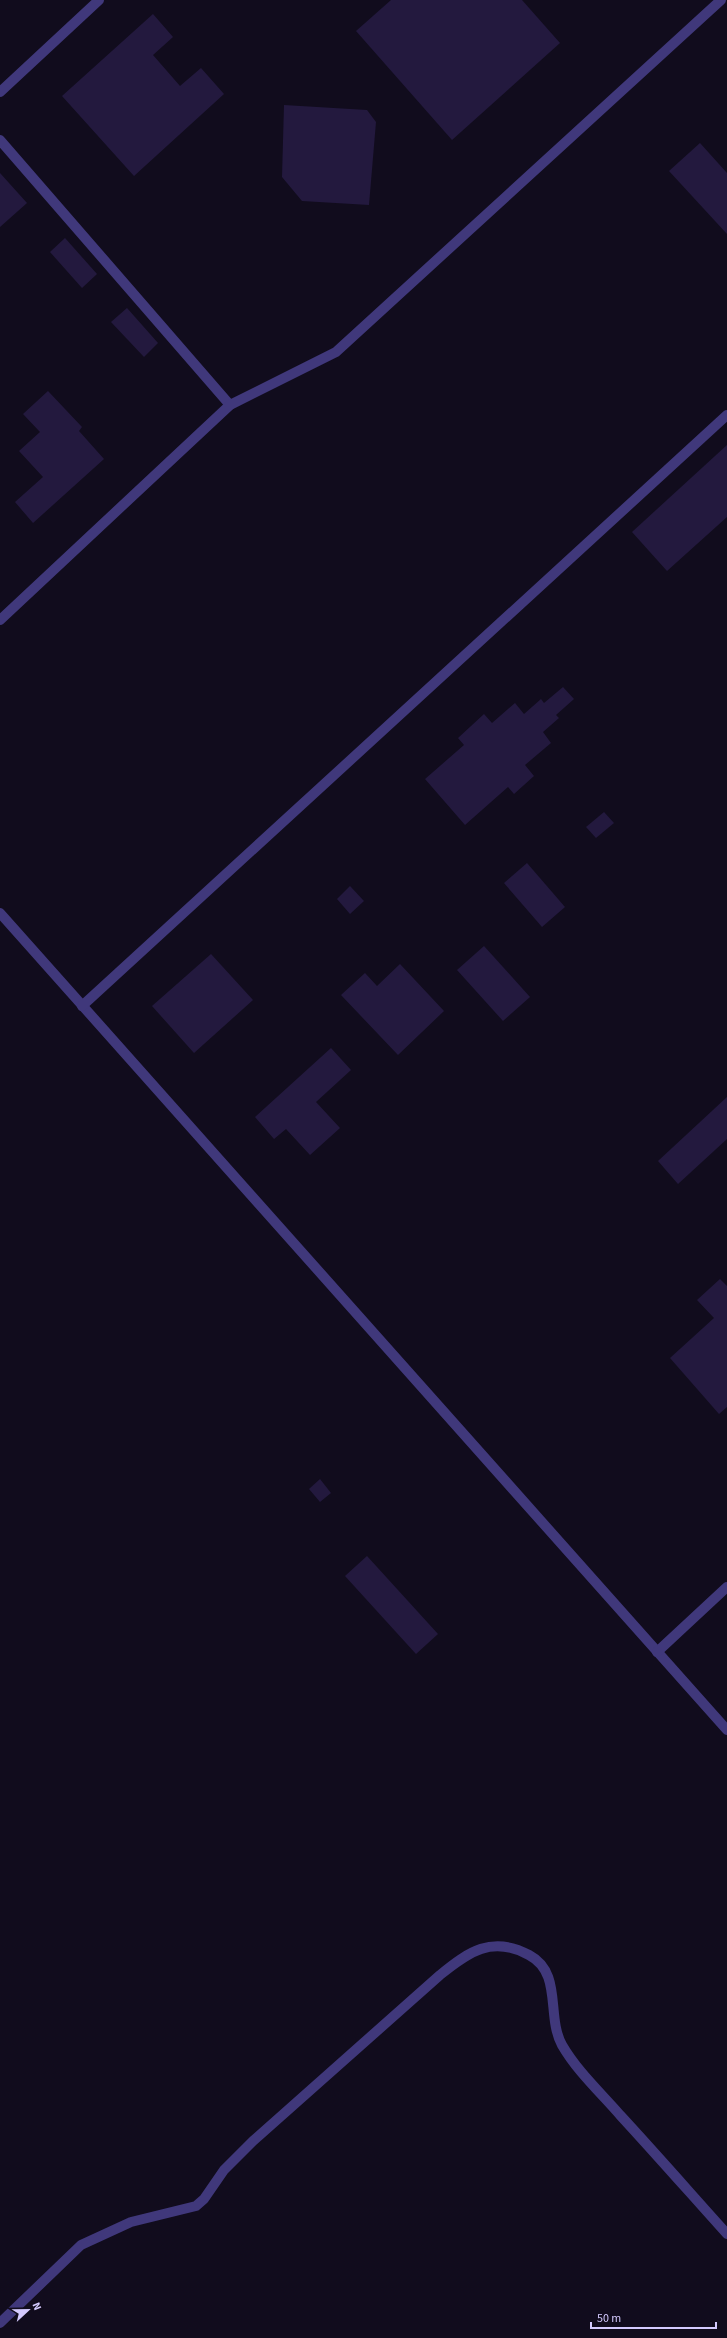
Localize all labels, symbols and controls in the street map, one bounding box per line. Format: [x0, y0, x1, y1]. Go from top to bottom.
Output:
north arrow [8, 2290, 48, 2330]
text: N [28, 2300, 45, 2313]
scale bar [591, 2304, 716, 2330]
text: 50 m [597, 2310, 621, 2327]

